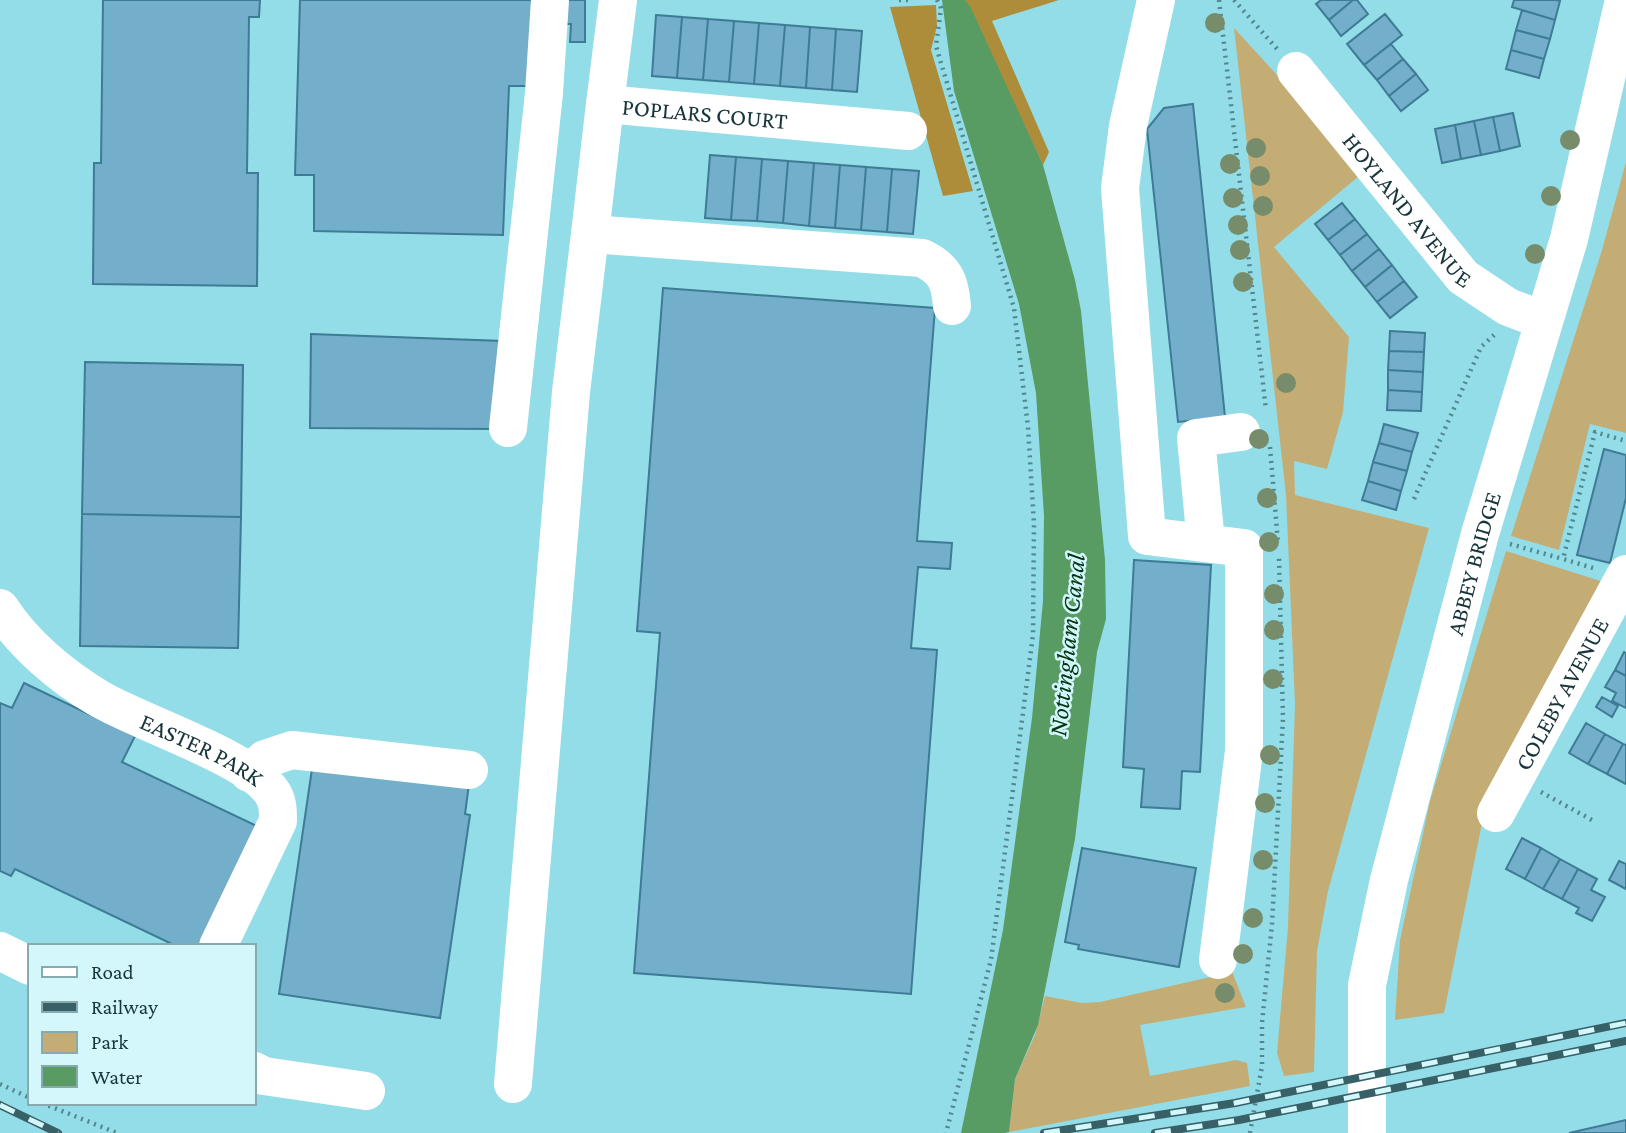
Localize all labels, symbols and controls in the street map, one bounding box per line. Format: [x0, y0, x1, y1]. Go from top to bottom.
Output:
street label: POPLARS COURT [621, 92, 789, 134]
street label: HOYLAND AVENUE [1338, 127, 1477, 293]
street label: ABBEY BRIDGE [1441, 488, 1506, 638]
water label: Nottingham Canal [1043, 552, 1091, 738]
street label: COLEBY AVENUE [1509, 613, 1613, 774]
street label: EASTER PARK [136, 707, 269, 791]
legend [28, 944, 256, 1105]
text: Road [91, 960, 134, 984]
text: Railway [91, 995, 158, 1019]
text: Park [91, 1030, 128, 1054]
text: Water [91, 1065, 143, 1089]

